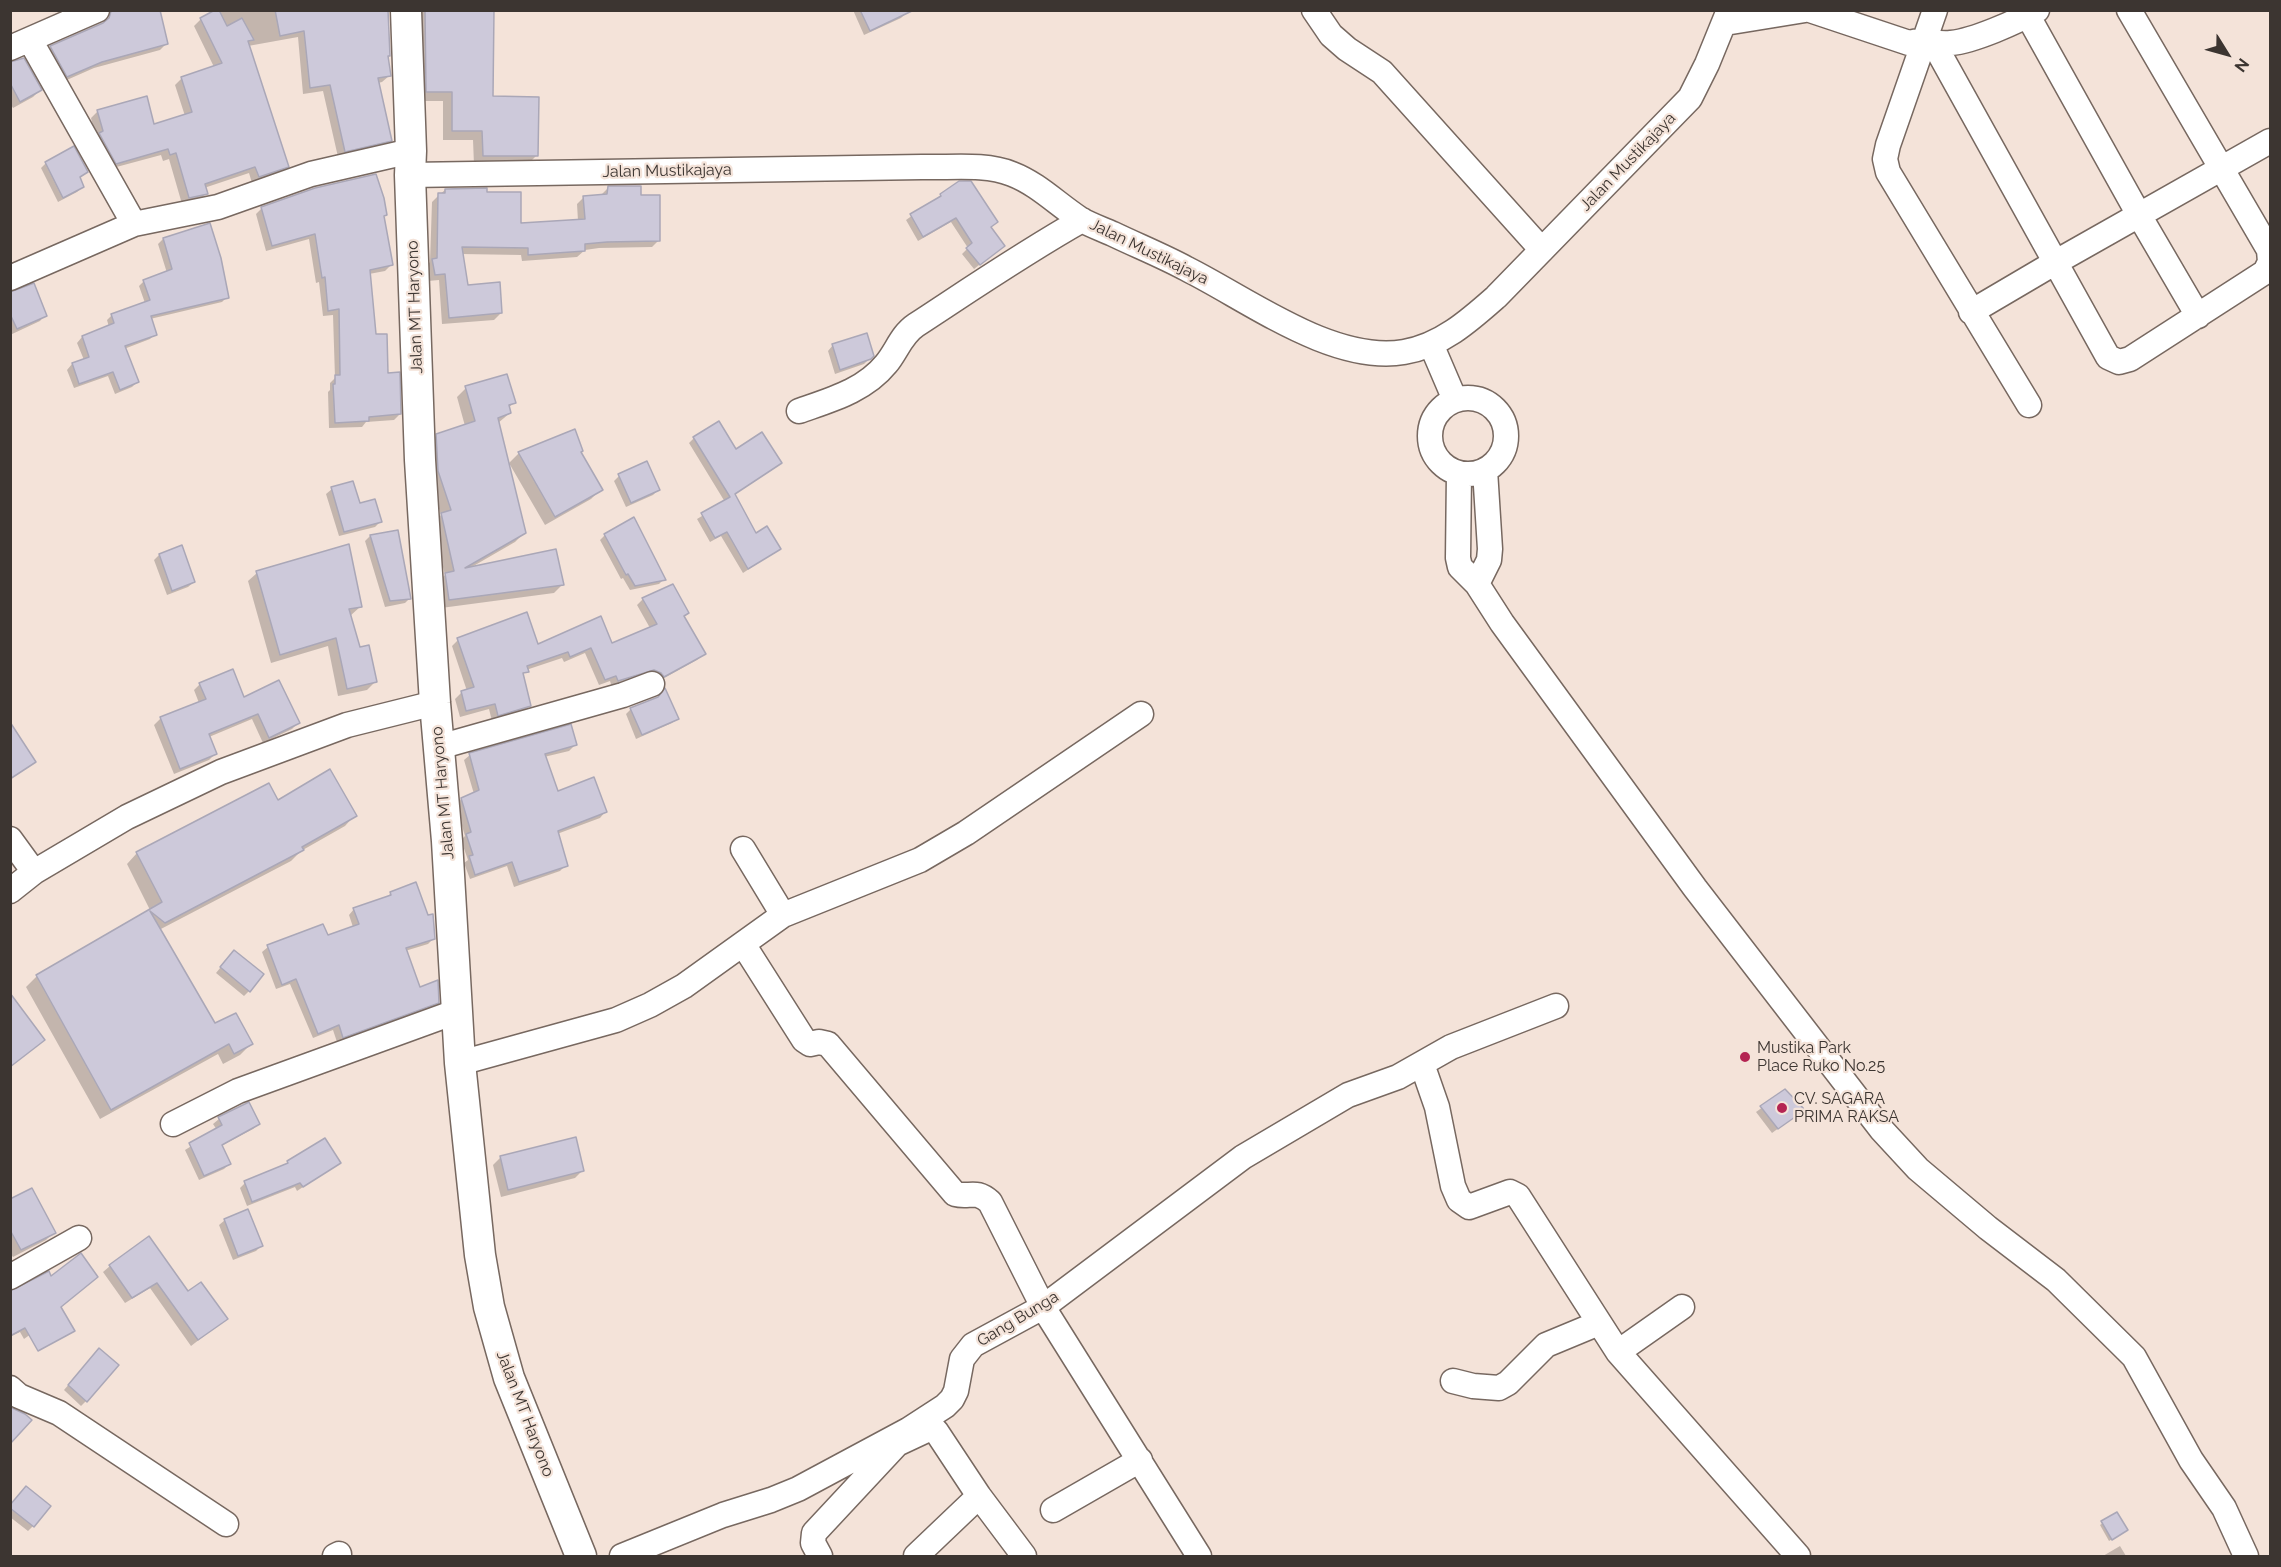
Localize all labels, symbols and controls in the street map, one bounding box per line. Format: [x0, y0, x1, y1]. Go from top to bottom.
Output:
north arrow [2197, 24, 2257, 84]
text: N [2231, 55, 2253, 76]
street label: Jalan Mustikajaya [1576, 109, 1680, 215]
street label: Jalan Mustikajaya [602, 160, 732, 182]
street label: Jalan Mustikajaya [1087, 215, 1211, 289]
street label: Jalan MT Haryono [403, 240, 427, 374]
street label: Jalan MT Haryono [428, 726, 458, 860]
place label: Mustika Park Place Ruko No.25 [1757, 1038, 1885, 1076]
marker: Mustika Park Place Ruko No.25 [1738, 1050, 1752, 1064]
place label: CV. SAGARA PRIMA RAKSA [1794, 1089, 1899, 1127]
marker: CV. SAGARA PRIMA RAKSA [1775, 1101, 1789, 1115]
street label: Gang Bunga [974, 1287, 1062, 1351]
street label: Jalan MT Haryono [492, 1348, 558, 1480]

